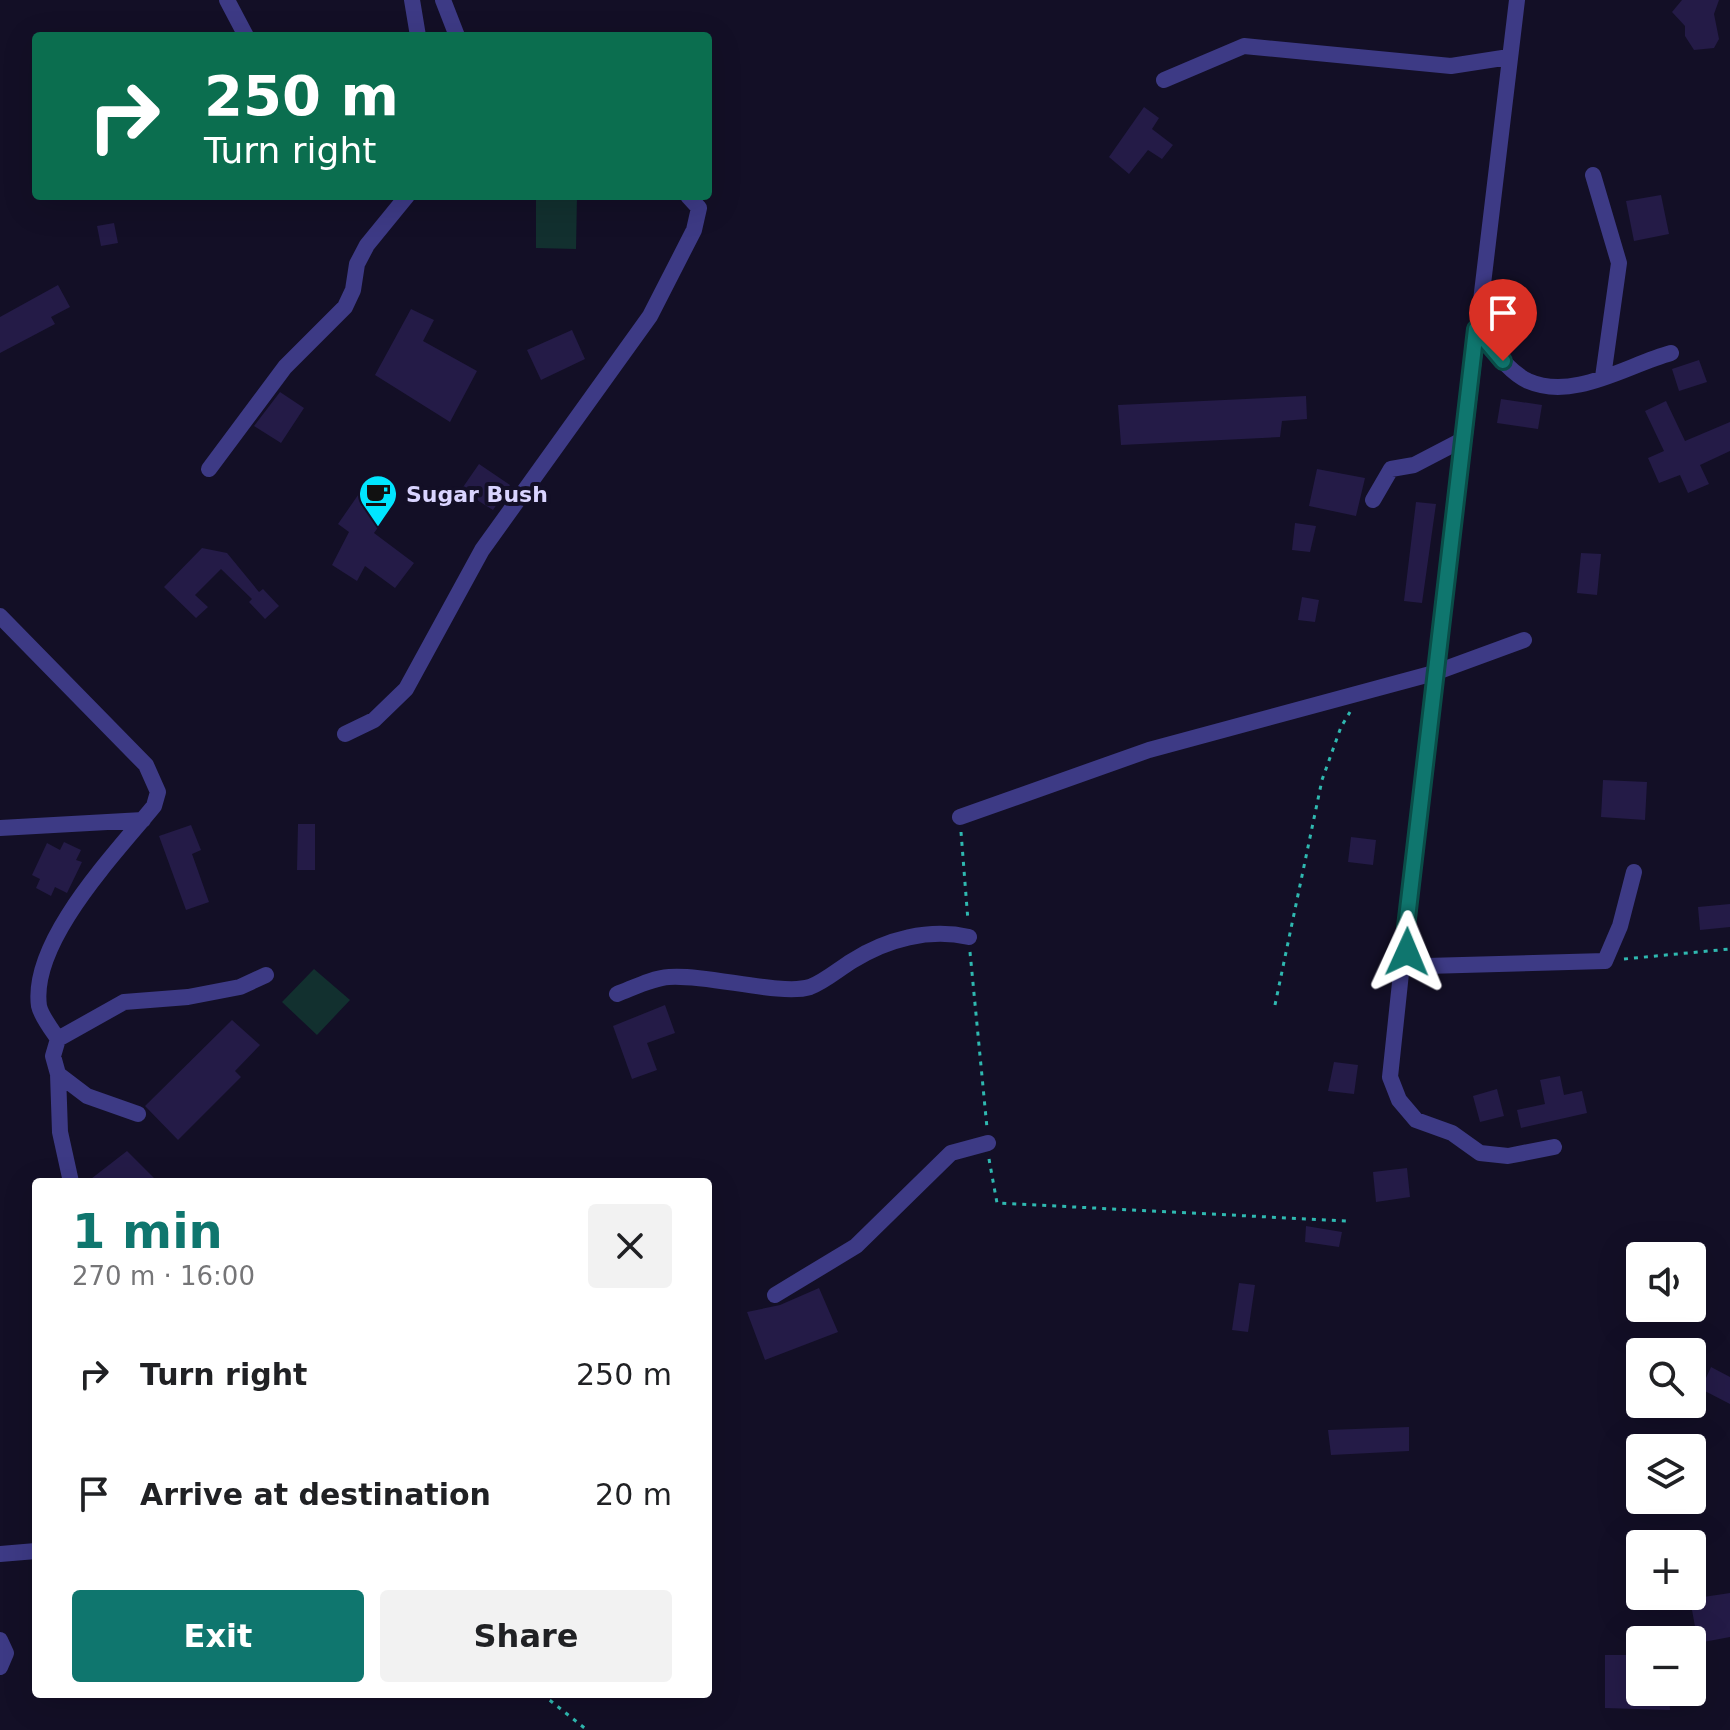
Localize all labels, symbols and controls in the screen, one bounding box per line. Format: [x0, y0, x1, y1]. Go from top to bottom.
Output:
text: 250 m [204, 63, 399, 128]
icon: right [72, 64, 176, 168]
text: Turn right [204, 130, 376, 171]
pin [1469, 279, 1537, 361]
icon: arrive [1481, 291, 1525, 335]
cafe icon: Sugar Bush [357, 473, 399, 528]
place label: Sugar Bush [406, 482, 548, 507]
position arrow [1365, 910, 1449, 994]
text: 1 min [72, 1203, 223, 1259]
button: close [588, 1204, 672, 1288]
map controls [1626, 1242, 1706, 1706]
button: sound [1626, 1242, 1706, 1322]
text: 270 m · 16:00 [72, 1261, 255, 1291]
button: search [1626, 1338, 1706, 1418]
icon: right [72, 1352, 116, 1396]
text: Turn right [140, 1357, 307, 1392]
text: 250 m [576, 1357, 672, 1392]
button: layers [1626, 1434, 1706, 1514]
icon: arrive [72, 1472, 116, 1516]
text: Arrive at destination [140, 1477, 491, 1512]
text: 20 m [595, 1477, 672, 1512]
button: + [1626, 1530, 1706, 1610]
button: Exit [72, 1590, 364, 1682]
button: Share [380, 1590, 672, 1682]
button: − [1626, 1626, 1706, 1706]

